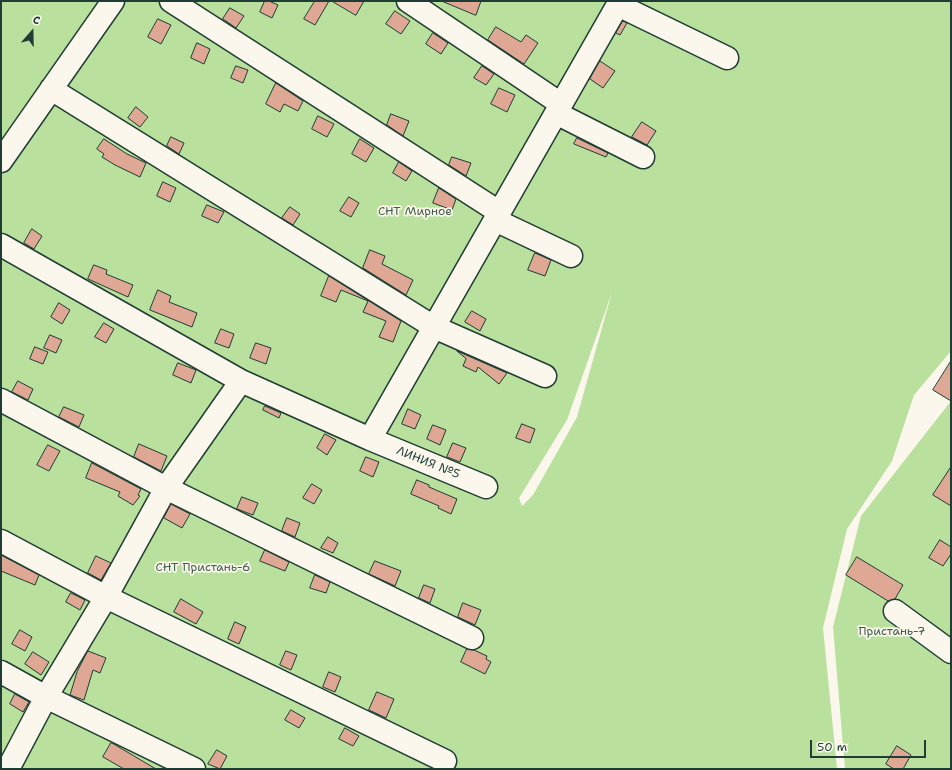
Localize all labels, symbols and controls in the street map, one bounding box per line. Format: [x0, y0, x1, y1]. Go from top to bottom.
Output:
north arrow [12, 12, 52, 52]
text: С [31, 12, 42, 28]
park label: СНТ Мирное [378, 205, 452, 219]
street label: ЛИНИЯ №5 [394, 444, 462, 482]
park label: СНТ Пристань-6 [156, 561, 250, 575]
park label: Пристань-7 [859, 625, 925, 639]
scale bar [812, 732, 928, 758]
text: 50 m [817, 739, 847, 755]

